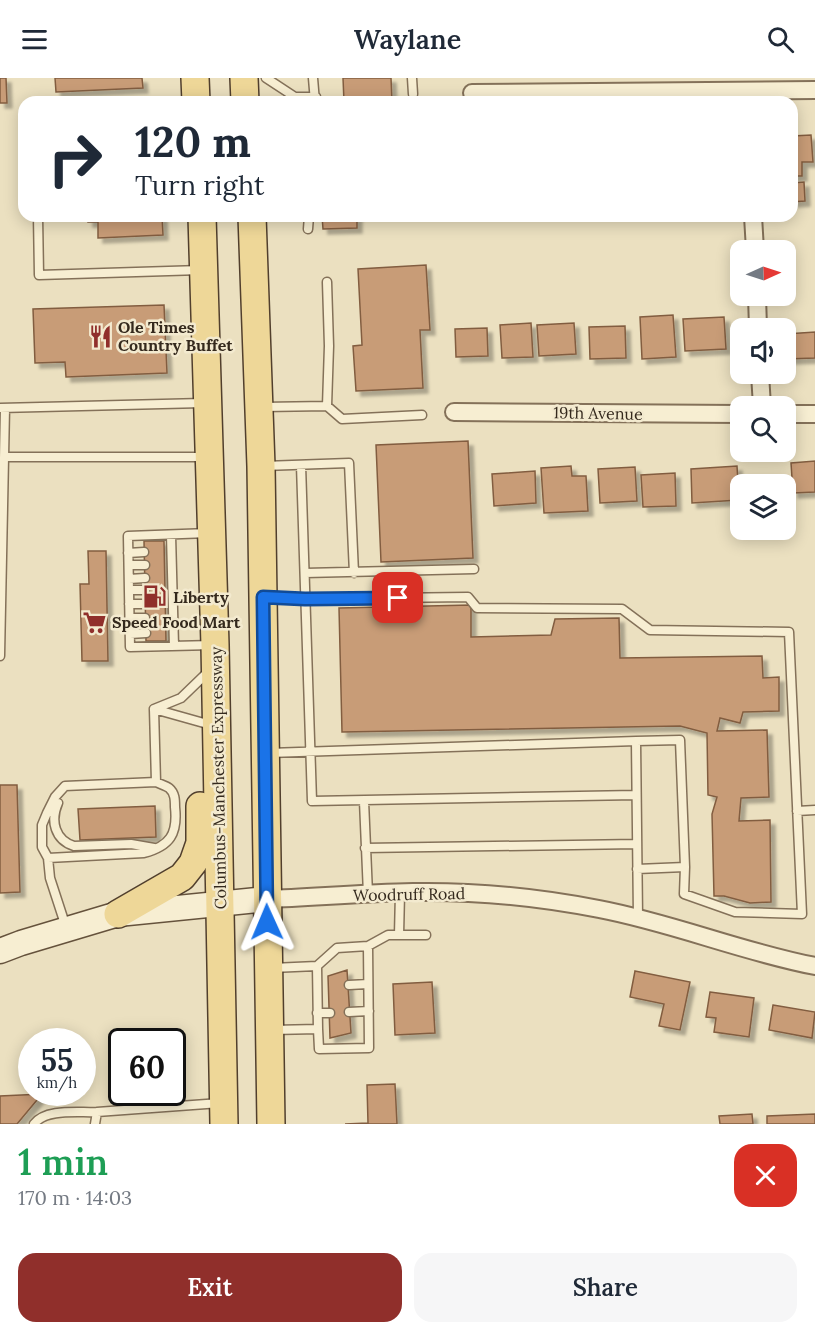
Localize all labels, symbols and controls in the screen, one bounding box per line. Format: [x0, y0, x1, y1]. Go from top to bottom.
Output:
text: Waylane [354, 22, 461, 56]
icon: menu [18, 23, 51, 56]
icon: search [764, 23, 797, 56]
text: 120 m [135, 115, 251, 169]
icon: right [36, 120, 114, 198]
text: Turn right [135, 168, 264, 202]
north arrow [730, 240, 796, 306]
map controls [730, 240, 796, 540]
place label: Ole Times Country Buffet [118, 317, 233, 355]
button: sound [730, 318, 796, 384]
restaurant icon: Ole Times Country Buffet [87, 323, 113, 349]
button: search [730, 396, 796, 462]
street label: 19th Avenue [553, 402, 643, 424]
button: layers [730, 474, 796, 540]
pin [372, 572, 423, 623]
icon: arrive [381, 581, 414, 614]
fuel station icon: Liberty [142, 584, 168, 610]
place label: Liberty [173, 587, 229, 607]
supermarket icon: Speed Food Mart [81, 609, 107, 635]
place label: Speed Food Mart [112, 612, 241, 632]
street label: Columbus-Manchester Expressway [206, 646, 230, 910]
street label: Woodruff Road [353, 883, 466, 905]
position arrow [235, 890, 299, 954]
speed limit sign: 60 [108, 1028, 186, 1106]
text: 55 [41, 1041, 73, 1079]
text: km/h [37, 1073, 77, 1092]
text: 1 min [18, 1139, 108, 1185]
button: close [734, 1144, 797, 1207]
text: 170 m · 14:03 [18, 1185, 132, 1210]
button: Exit [18, 1253, 402, 1322]
button: Share [414, 1253, 797, 1322]

